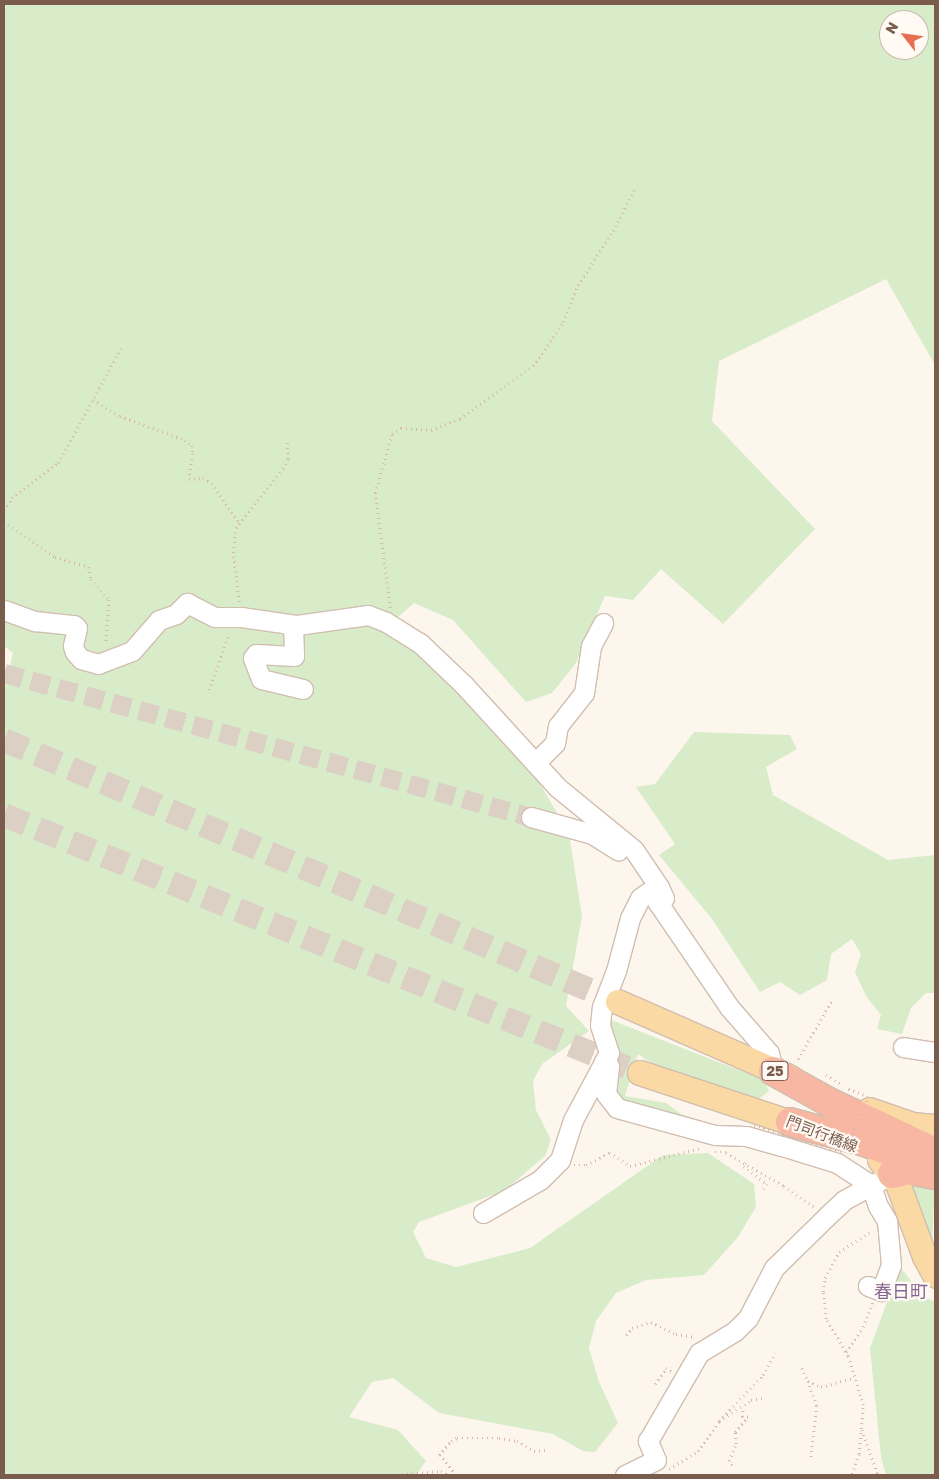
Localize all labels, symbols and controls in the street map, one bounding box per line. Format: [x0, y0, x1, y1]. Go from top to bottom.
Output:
north arrow [879, 10, 929, 60]
text: N [881, 19, 901, 37]
road number: 25 [761, 1060, 789, 1082]
street label: 門司行橋線 [784, 1112, 860, 1156]
district label: 春日町 [874, 1280, 928, 1302]

